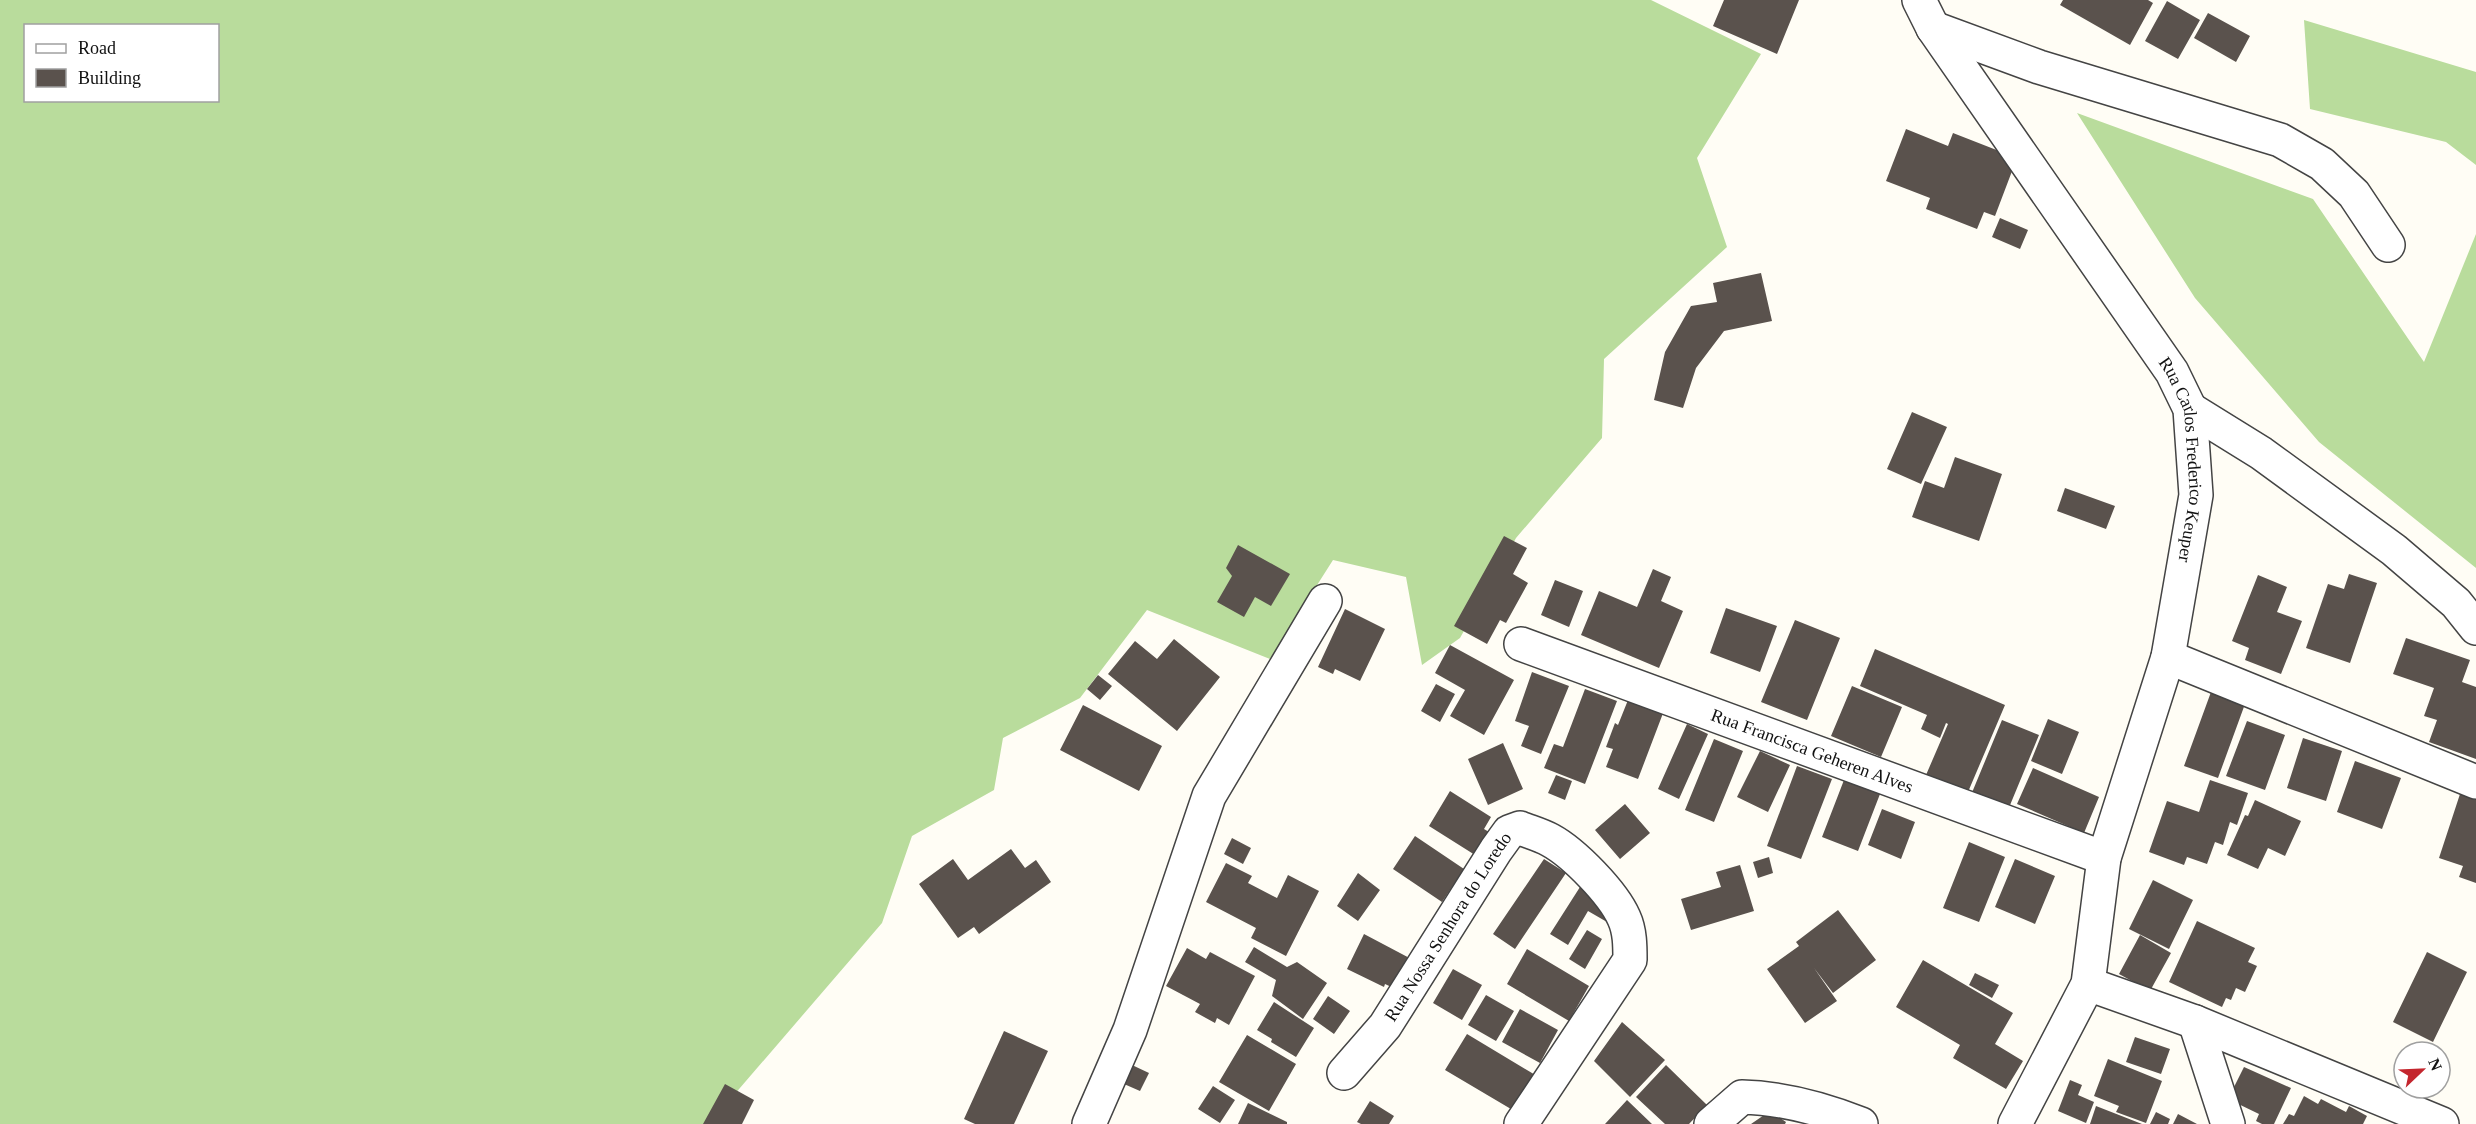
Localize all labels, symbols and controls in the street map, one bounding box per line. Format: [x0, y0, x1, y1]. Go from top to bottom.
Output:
legend [24, 24, 219, 102]
text: Road [78, 38, 116, 58]
text: Building [78, 68, 141, 88]
street label: Rua Carlos Frederico Keuper [2155, 353, 2206, 564]
street label: Rua Francisca Geheren Alves [1708, 705, 1916, 797]
street label: Rua Nossa Senhora do Loredo [1381, 828, 1516, 1025]
north arrow [2392, 1040, 2452, 1100]
text: N [2425, 1056, 2446, 1073]

